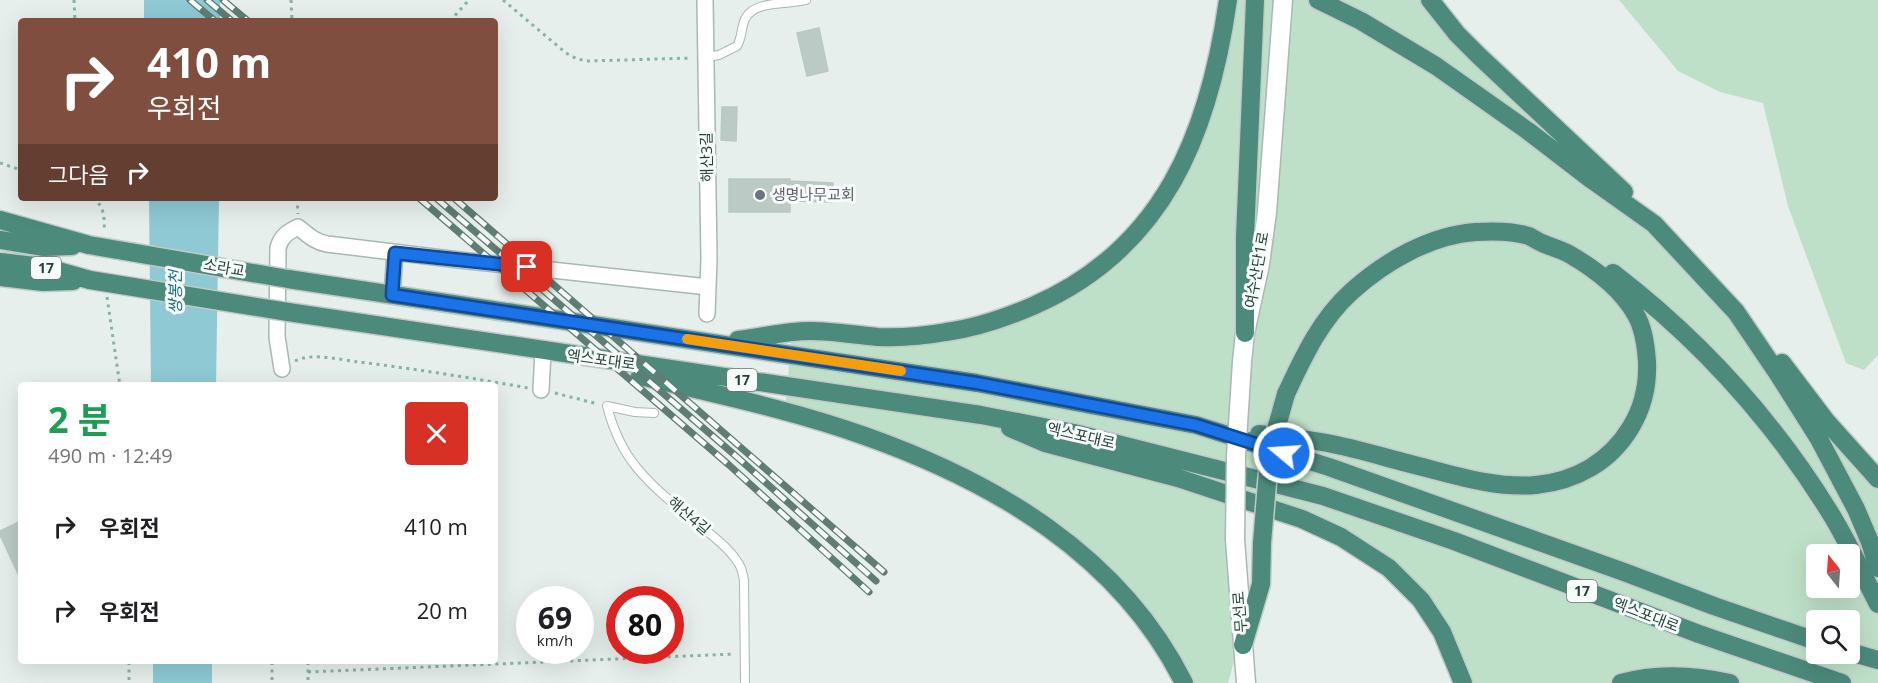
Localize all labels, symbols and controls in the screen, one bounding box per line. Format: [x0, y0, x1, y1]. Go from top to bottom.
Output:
text: 410 m [147, 33, 271, 90]
icon: right [48, 42, 126, 120]
text: 우회전 [147, 89, 222, 126]
street label: 해산3길 [696, 132, 716, 182]
icon: right [121, 156, 154, 189]
text: 그다음 [48, 159, 109, 189]
place label: 생명나무교회 [772, 184, 855, 204]
marker: 생명나무교회 [753, 188, 767, 202]
street label: 여수산단1로 [1239, 230, 1273, 310]
pin [501, 241, 552, 292]
icon: arrive [510, 250, 543, 283]
street label: 소라교 [202, 254, 246, 280]
road number: 17 [31, 257, 61, 279]
water label: 쌍봉천 [164, 268, 186, 314]
street label: 엑스포대로 [566, 344, 637, 374]
road number: 17 [727, 369, 757, 391]
text: 2 분 [48, 395, 111, 444]
button: close [405, 402, 468, 465]
street label: 엑스포대로 [1045, 418, 1117, 453]
position arrow [1252, 421, 1316, 485]
text: 490 m · 12:49 [48, 442, 173, 469]
street label: 해산4길 [664, 492, 715, 539]
icon: right [48, 510, 81, 543]
text: 410 m [404, 511, 468, 541]
text: 우회전 [99, 512, 160, 542]
north arrow [1806, 544, 1860, 598]
map controls [1806, 544, 1860, 664]
road number: 17 [1567, 580, 1597, 602]
speed limit sign: 80 [606, 586, 684, 664]
street label: 무선로 [1228, 591, 1250, 633]
street label: 엑스포대로 [1611, 592, 1682, 636]
icon: right [48, 594, 81, 627]
text: 20 m [417, 595, 468, 625]
text: 우회전 [99, 596, 160, 626]
text: 69 [538, 597, 572, 638]
button: search [1806, 610, 1860, 664]
text: km/h [537, 630, 573, 650]

